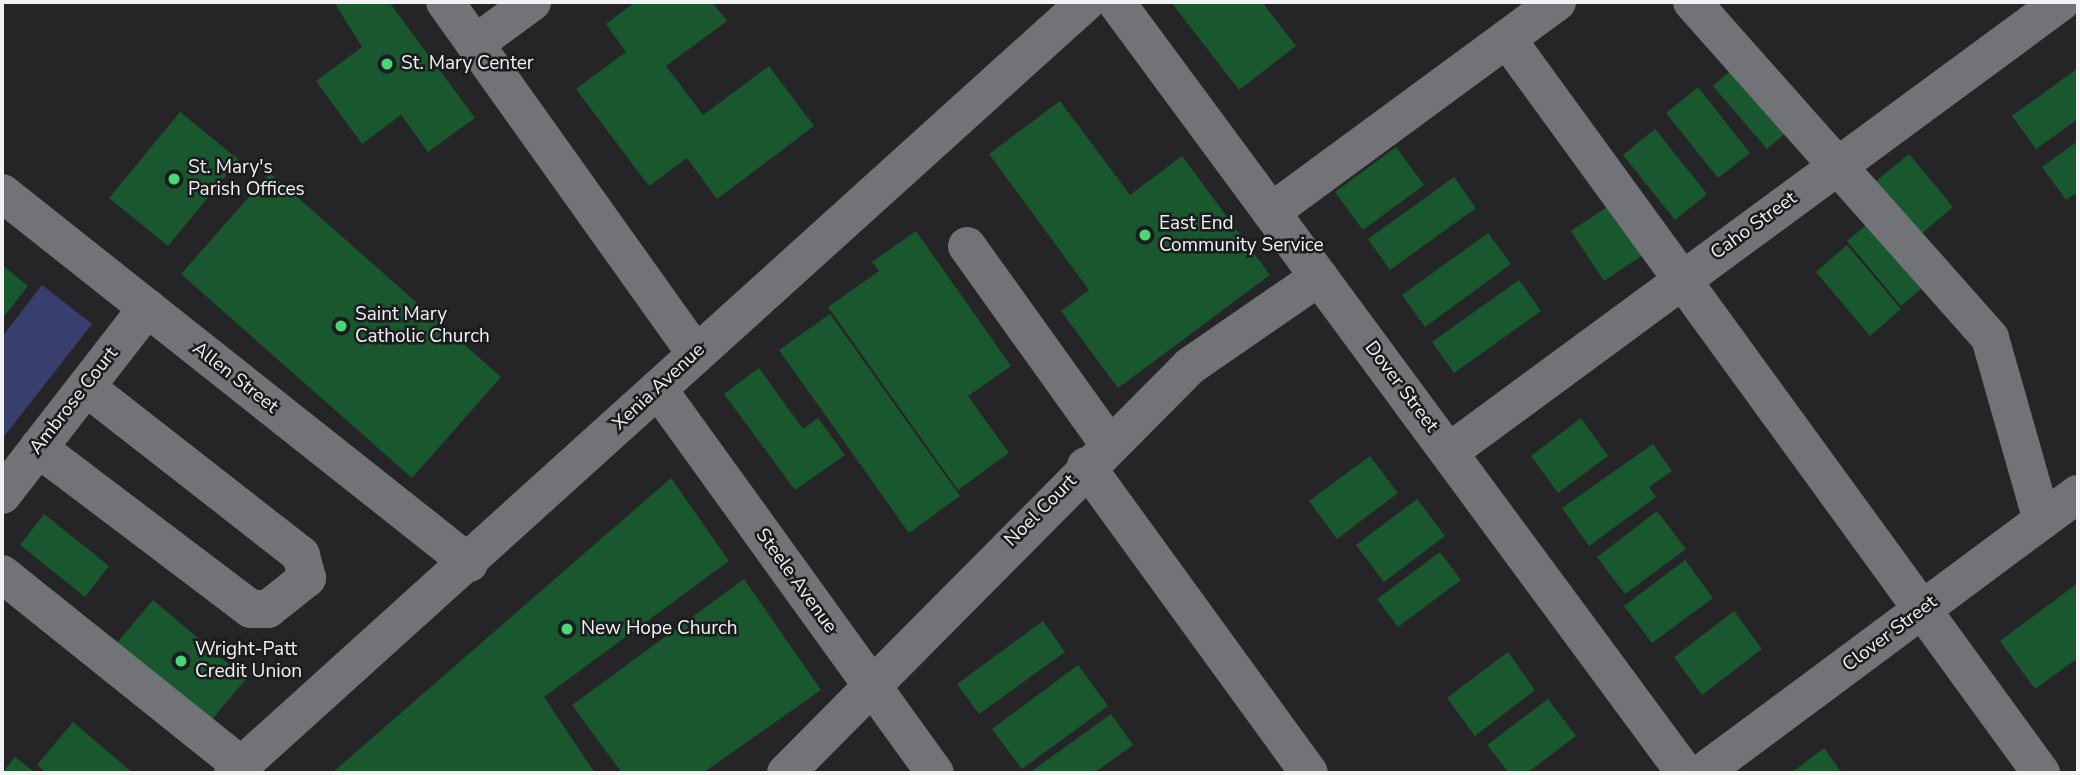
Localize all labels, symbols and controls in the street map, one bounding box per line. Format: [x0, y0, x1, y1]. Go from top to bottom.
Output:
place label: St. Mary Center [401, 53, 534, 75]
marker: St. Mary Center [379, 56, 395, 72]
place label: St. Mary's Parish Offices [188, 157, 305, 201]
marker: St. Mary's Parish Offices [166, 171, 182, 187]
street label: Caho Street [1707, 187, 1801, 265]
place label: East End Community Service [1159, 213, 1324, 257]
marker: East End Community Service [1137, 227, 1153, 243]
place label: Saint Mary Catholic Church [355, 304, 490, 348]
marker: Saint Mary Catholic Church [333, 318, 349, 334]
street label: Allen Street [188, 337, 282, 419]
street label: Dover Street [1359, 337, 1443, 437]
street label: Xenia Avenue [608, 339, 710, 435]
street label: Ambrose Court [25, 343, 123, 459]
street label: Noel Court [1000, 470, 1082, 552]
street label: Steele Avenue [750, 524, 842, 638]
street label: Clover Street [1838, 591, 1942, 677]
place label: New Hope Church [581, 618, 738, 640]
marker: New Hope Church [559, 621, 575, 637]
place label: Wright-Patt Credit Union [195, 639, 302, 683]
marker: Wright-Patt Credit Union [173, 653, 189, 669]

